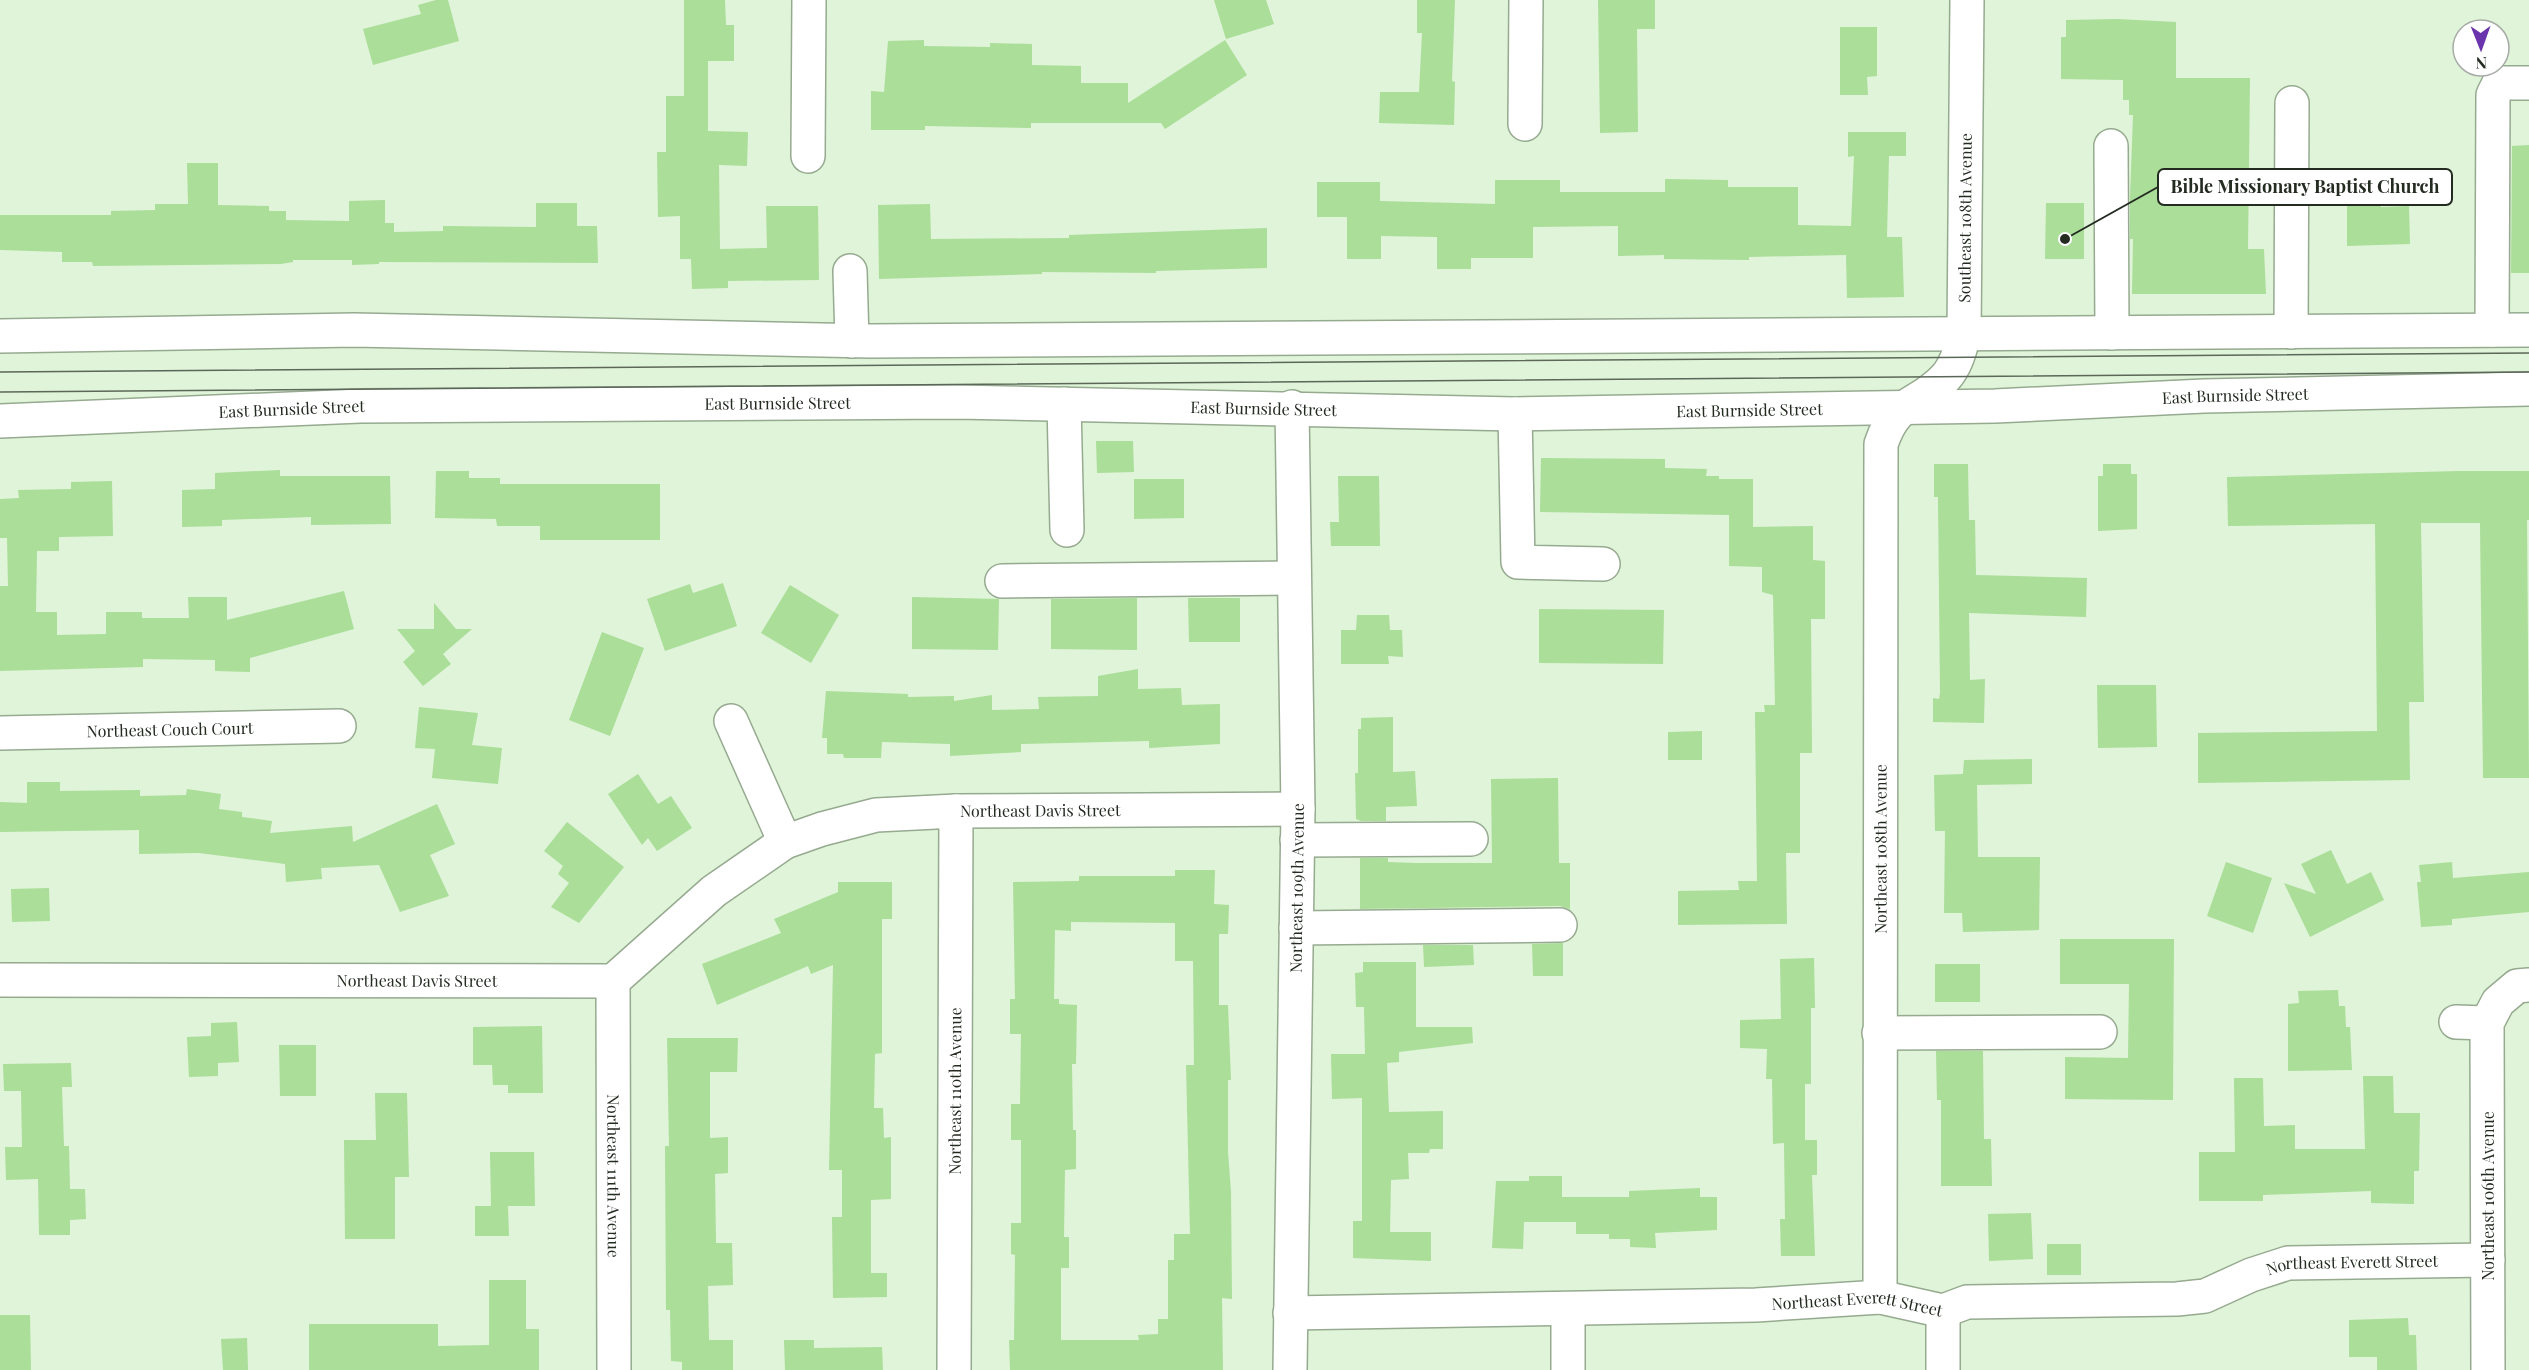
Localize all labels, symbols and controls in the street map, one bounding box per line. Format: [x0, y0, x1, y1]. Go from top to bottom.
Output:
north arrow [2451, 18, 2511, 78]
text: N [2475, 53, 2487, 74]
street label: Southeast 108th Avenue [1953, 133, 1976, 303]
callout: Bible Missionary Baptist Church [2158, 169, 2452, 205]
text: Bible Missionary Baptist Church [2171, 174, 2440, 198]
street label: East Burnside Street [2162, 383, 2309, 408]
street label: East Burnside Street [704, 392, 851, 414]
street label: East Burnside Street [218, 395, 365, 422]
street label: East Burnside Street [1190, 396, 1337, 420]
street label: East Burnside Street [1676, 398, 1823, 421]
street label: Northeast Couch Court [86, 717, 254, 741]
street label: Northeast 108th Avenue [1869, 764, 1891, 934]
street label: Northeast Davis Street [960, 799, 1121, 821]
street label: Northeast 109th Avenue [1285, 803, 1308, 973]
street label: Northeast Davis Street [337, 970, 498, 991]
street label: Northeast 110th Avenue [944, 1007, 965, 1175]
street label: Northeast 111th Avenue [603, 1094, 625, 1258]
street label: Northeast 106th Avenue [2477, 1111, 2498, 1281]
street label: Northeast Everett Street [2263, 1250, 2439, 1279]
street label: Northeast Everett Street [1771, 1286, 1945, 1321]

